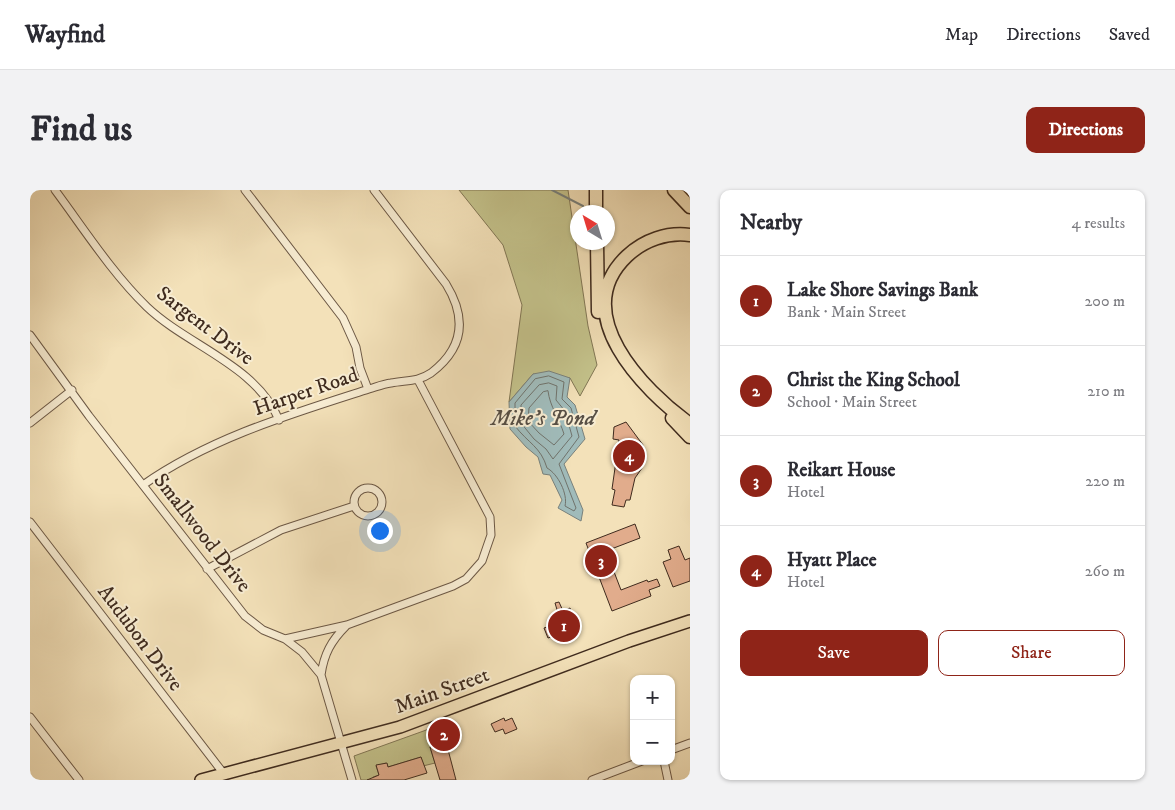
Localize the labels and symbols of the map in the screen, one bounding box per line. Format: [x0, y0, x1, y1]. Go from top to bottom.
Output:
north arrow [570, 205, 615, 250]
street label: Sargent Drive [151, 281, 259, 371]
street label: Harper Road [250, 362, 362, 422]
water label: Mike's Pond [489, 405, 599, 432]
pin: 4 [613, 437, 645, 475]
street label: Smallwood Drive [148, 468, 257, 598]
your location [367, 518, 393, 544]
pin: 3 [585, 542, 617, 580]
street label: Audubon Drive [92, 580, 189, 697]
pin: 1 [548, 607, 580, 645]
street label: Main Street [391, 662, 493, 720]
pin: 2 [428, 716, 460, 754]

